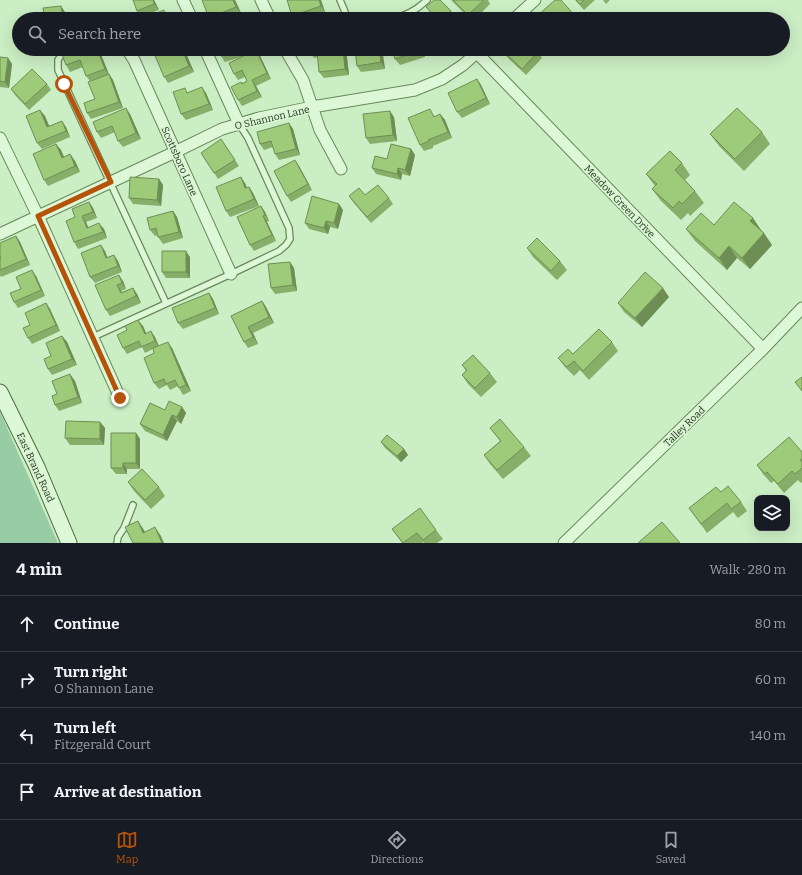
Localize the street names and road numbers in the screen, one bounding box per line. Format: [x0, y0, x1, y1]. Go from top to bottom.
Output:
street label: O Shannon Lane [234, 104, 311, 132]
street label: Scottsboro Lane [158, 125, 200, 198]
street label: Meadow Green Drive [581, 163, 657, 241]
street label: Talley Road [662, 404, 708, 449]
street label: East Brand Road [14, 431, 57, 504]

